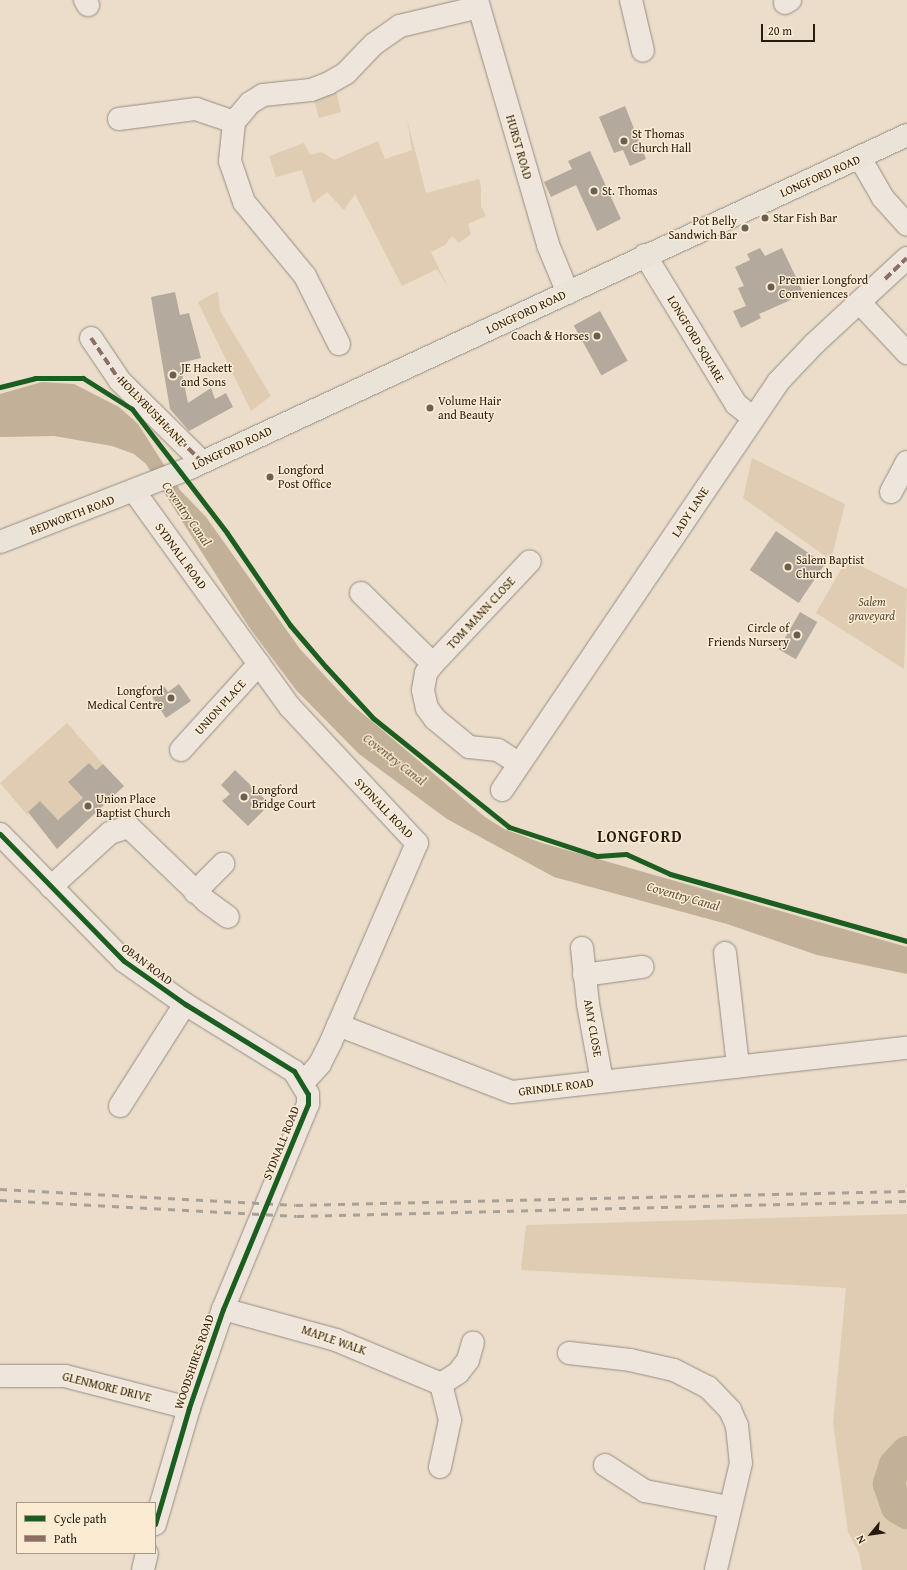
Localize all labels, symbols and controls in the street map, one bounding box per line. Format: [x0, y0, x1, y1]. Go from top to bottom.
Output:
scale bar [763, 16, 817, 42]
text: 20 m [768, 22, 792, 39]
street label: HURST ROAD [503, 113, 535, 181]
place label: St Thomas Church Hall [632, 127, 691, 155]
marker: St Thomas Church Hall [619, 136, 629, 146]
street label: LONGFORD ROAD [778, 152, 862, 200]
place label: St. Thomas [602, 184, 657, 198]
marker: St. Thomas [589, 186, 599, 196]
place label: Star Fish Bar [773, 211, 837, 225]
marker: Star Fish Bar [760, 213, 770, 223]
place label: Pot Belly Sandwich Bar [668, 214, 737, 242]
marker: Pot Belly Sandwich Bar [740, 223, 750, 233]
place label: Premier Longford Conveniences [779, 273, 868, 301]
marker: Premier Longford Conveniences [766, 282, 776, 292]
street label: LONGFORD ROAD [484, 287, 568, 337]
street label: LONGFORD SQUARE [664, 293, 728, 385]
place label: Coach & Horses [511, 329, 589, 343]
marker: Coach & Horses [592, 331, 602, 341]
place label: JE Hackett and Sons [181, 361, 232, 389]
marker: JE Hackett and Sons [168, 370, 178, 380]
street label: HOLLYBUSH LANE [115, 373, 189, 449]
place label: Volume Hair and Beauty [438, 394, 501, 422]
marker: Volume Hair and Beauty [425, 403, 435, 413]
street label: LONGFORD ROAD [190, 423, 274, 473]
place label: Longford Post Office [278, 463, 332, 491]
marker: Longford Post Office [265, 472, 275, 482]
water label: Coventry Canal [158, 479, 214, 549]
street label: LADY LANE [668, 484, 712, 540]
street label: BEDWORTH ROAD [28, 492, 116, 538]
street label: SYDNALL ROAD [152, 520, 210, 592]
place label: Salem Baptist Church [796, 553, 865, 581]
marker: Salem Baptist Church [783, 562, 793, 572]
street label: TOM MANN CLOSE [444, 574, 518, 652]
park label: Salem graveyard [849, 595, 895, 623]
place label: Circle of Friends Nursery [708, 621, 789, 649]
marker: Circle of Friends Nursery [792, 630, 802, 640]
street label: UNION PLACE [191, 676, 249, 738]
place label: Longford Medical Centre [87, 684, 163, 712]
marker: Longford Medical Centre [166, 693, 176, 703]
water label: Coventry Canal [360, 731, 428, 789]
street label: SYDNALL ROAD [352, 775, 416, 841]
place label: Longford Bridge Court [252, 783, 316, 811]
place label: Union Place Baptist Church [96, 792, 171, 820]
marker: Longford Bridge Court [239, 792, 249, 802]
marker: Union Place Baptist Church [83, 801, 93, 811]
district label: LONGFORD [597, 826, 683, 846]
water label: Coventry Canal [645, 879, 721, 915]
street label: OBAN ROAD [119, 940, 175, 988]
street label: AMY CLOSE [581, 998, 605, 1058]
street label: GRINDLE ROAD [518, 1075, 594, 1099]
street label: SYDNALL ROAD [260, 1104, 302, 1182]
street label: WOODSHIRES ROAD [171, 1313, 217, 1411]
street label: MAPLE WALK [300, 1322, 368, 1358]
street label: GLENMORE DRIVE [61, 1369, 153, 1405]
legend [16, 1502, 156, 1554]
text: Cycle path [54, 1510, 106, 1527]
north arrow [851, 1514, 891, 1554]
text: Path [54, 1530, 77, 1547]
text: N [852, 1533, 869, 1547]

